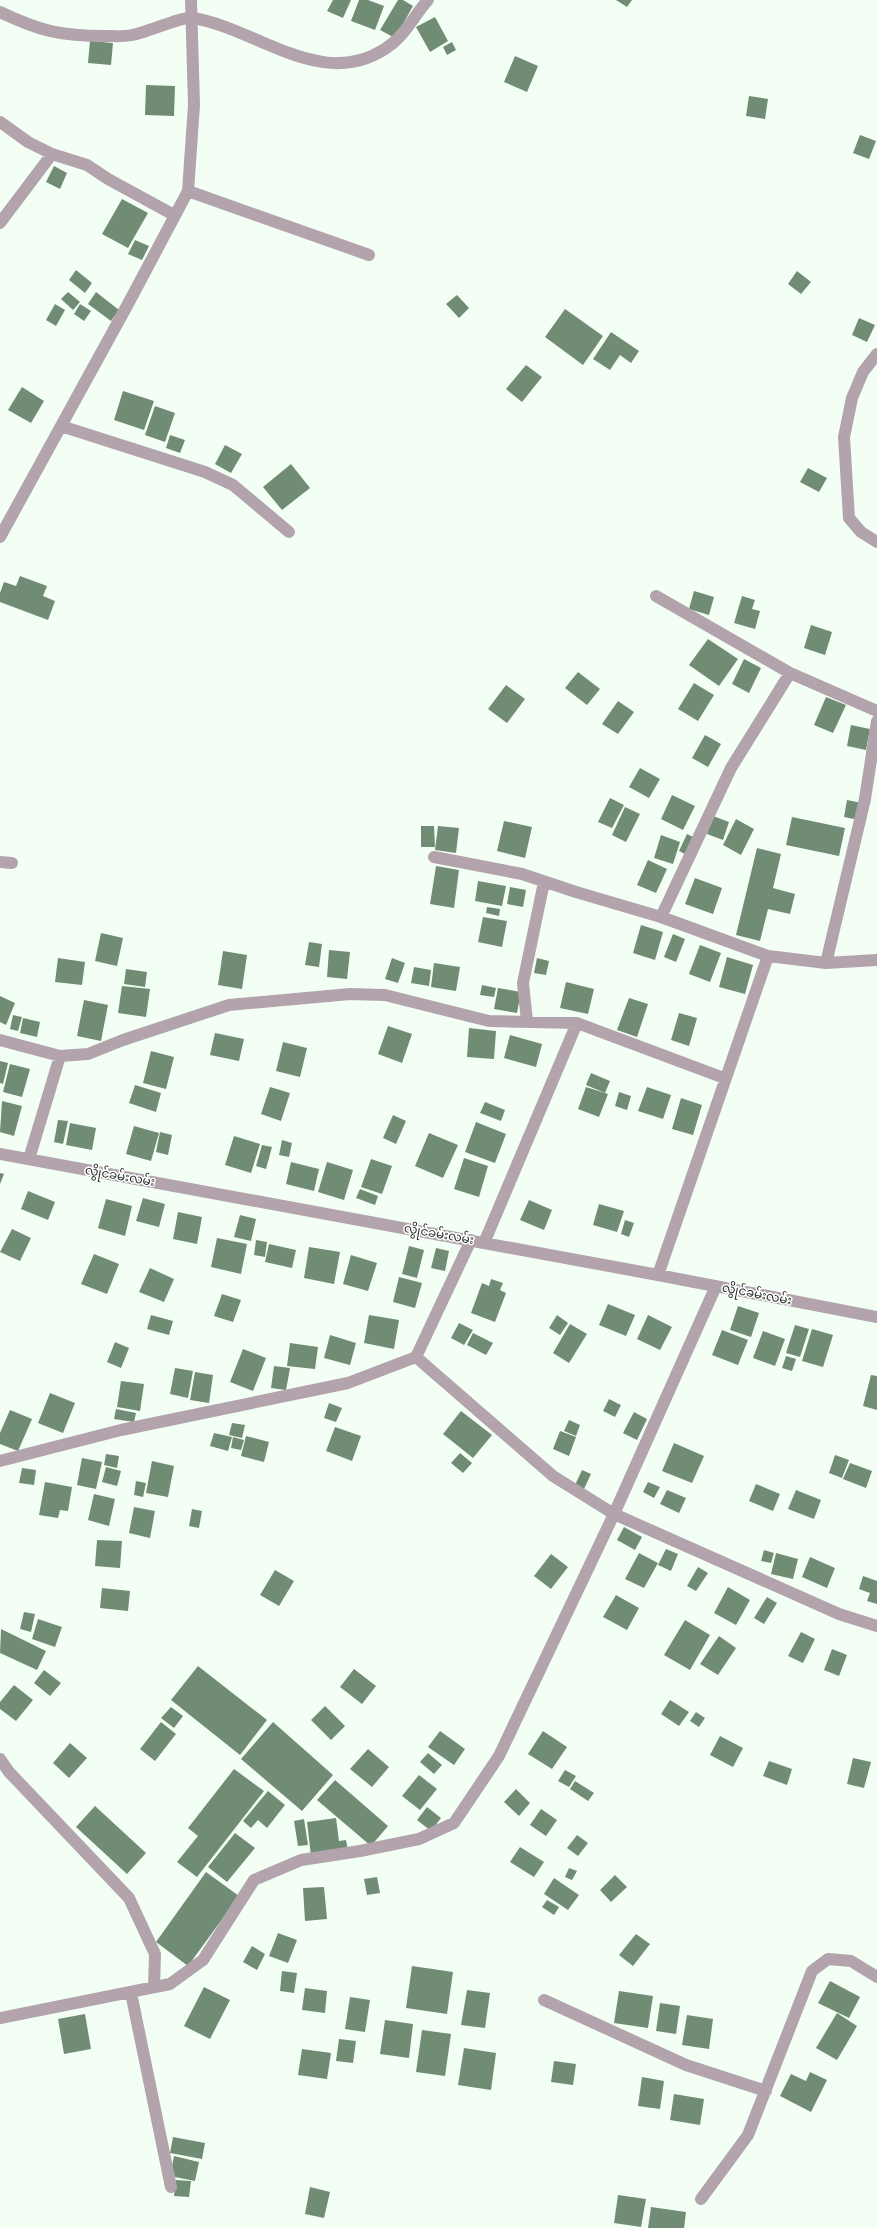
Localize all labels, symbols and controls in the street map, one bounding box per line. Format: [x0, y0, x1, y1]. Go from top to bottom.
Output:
street label: လွိုင်ခမ်းလမ်း [83, 1161, 156, 1192]
street label: လွိုင်ခမ်းလမ်း [402, 1219, 475, 1250]
street label: လွိုင်ခမ်းလမ်း [720, 1278, 793, 1311]

